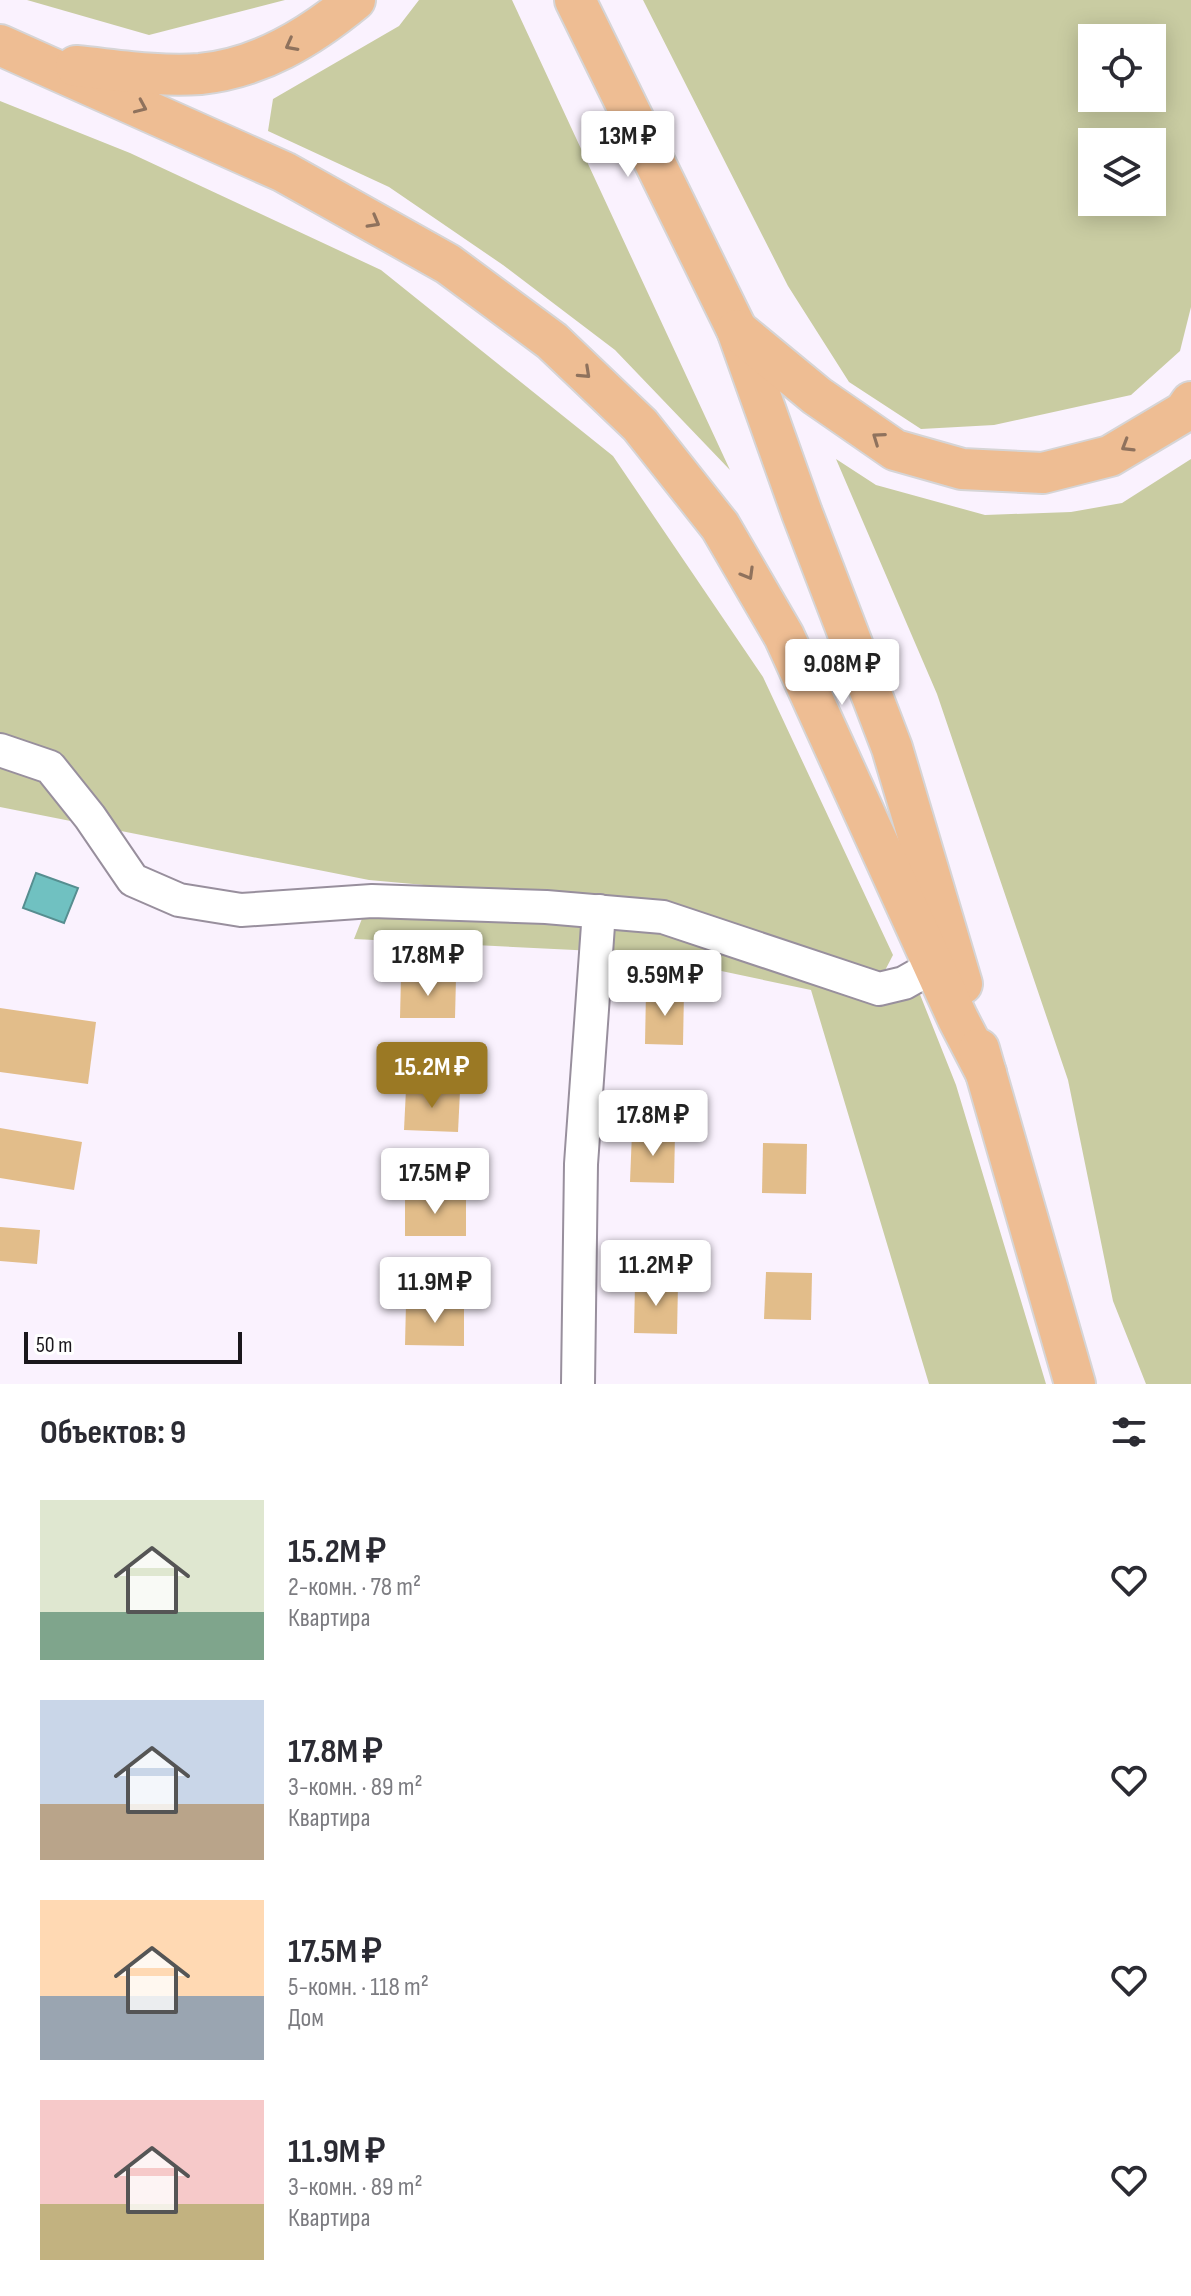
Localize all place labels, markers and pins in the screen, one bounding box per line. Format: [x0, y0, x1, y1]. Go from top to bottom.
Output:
pin: 13M ₽ [572, 111, 684, 179]
pin: 9.08M ₽ [768, 639, 916, 707]
pin: 17.8M ₽ [354, 930, 502, 998]
pin: 9.59M ₽ [591, 950, 739, 1018]
pin: 15.2M ₽ [358, 1042, 506, 1110]
pin: 17.8M ₽ [579, 1090, 727, 1158]
pin: 17.5M ₽ [361, 1148, 509, 1216]
pin: 11.2M ₽ [582, 1240, 730, 1308]
pin: 11.9M ₽ [361, 1257, 509, 1325]

